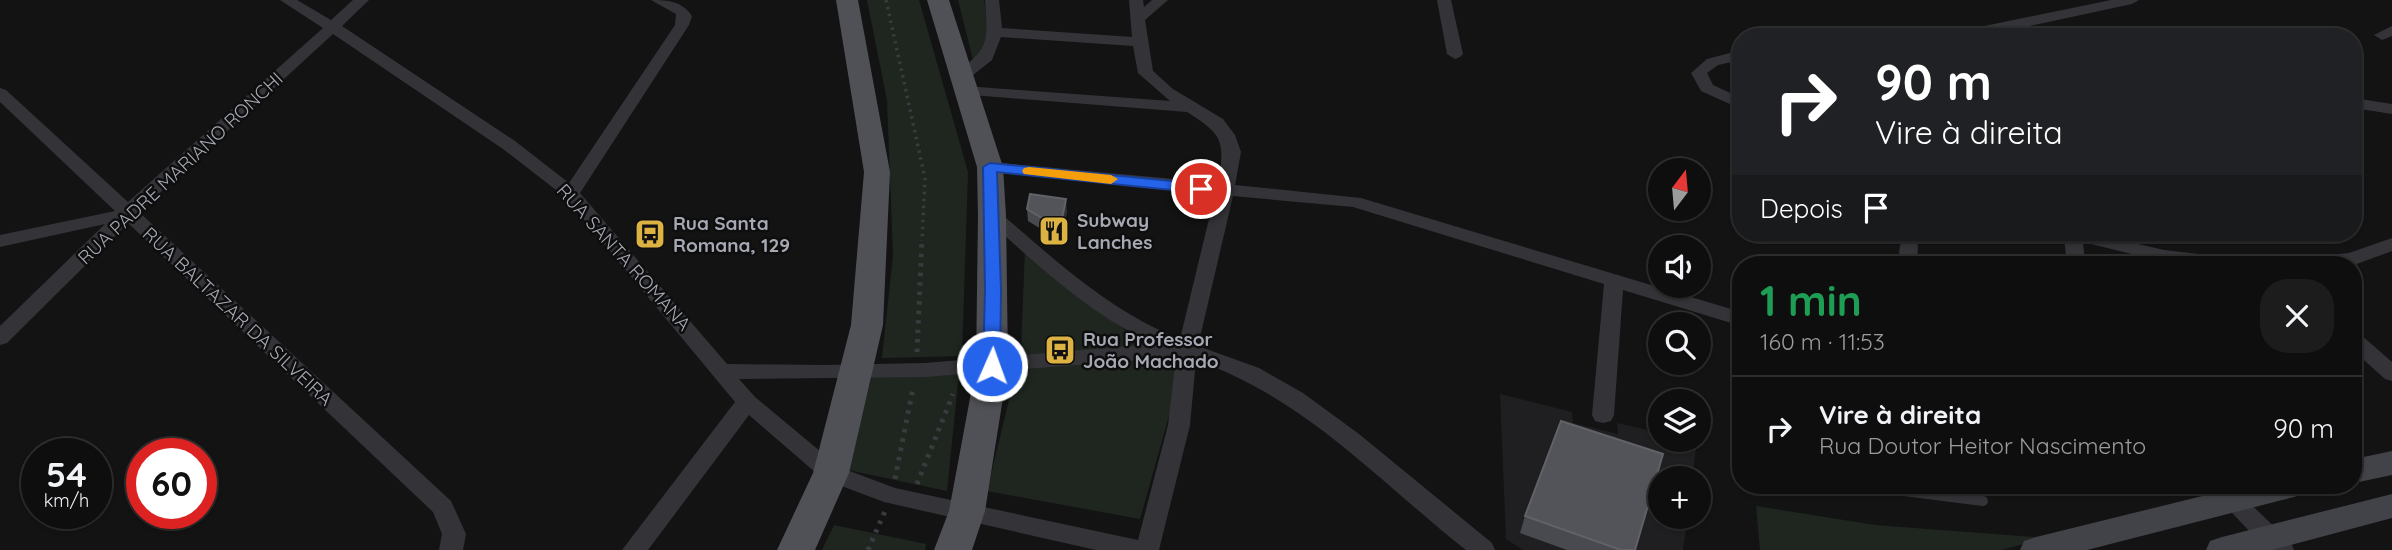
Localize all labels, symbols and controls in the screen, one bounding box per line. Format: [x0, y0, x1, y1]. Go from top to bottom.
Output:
text: 90 m [1875, 51, 1992, 112]
icon: right [1760, 56, 1851, 147]
street label: RUA PADRE MARIANO RONCHI [72, 67, 288, 269]
text: Vire à direita [1875, 112, 2063, 152]
north arrow [1648, 158, 1712, 220]
map controls [1648, 158, 1711, 529]
pin [1171, 159, 1231, 219]
icon: arrive [1182, 170, 1220, 208]
street label: RUA SANTA ROMANA [552, 179, 696, 335]
icon: arrive [1857, 189, 1895, 227]
text: Depois [1760, 192, 1843, 225]
place label: Subway Lanches [1077, 208, 1152, 254]
place label: Rua Santa Romana, 129 [673, 211, 790, 257]
restaurant icon: Subway Lanches [1037, 214, 1071, 248]
bus stop icon: Rua Santa Romana, 129 [633, 217, 667, 251]
street label: RUA BALTAZAR DA SILVEIRA [138, 222, 338, 410]
button: sound [1648, 235, 1711, 298]
text: 1 min [1760, 274, 1862, 327]
button: close [2260, 279, 2334, 353]
button: search [1648, 312, 1711, 375]
place label: Rua Professor João Machado [1083, 327, 1219, 373]
text: 160 m · 11:53 [1760, 327, 1885, 356]
position arrow [955, 329, 1029, 403]
bus stop icon: Rua Professor João Machado [1043, 333, 1077, 367]
button: layers [1648, 389, 1711, 452]
text: Vire à direita [1819, 398, 1981, 431]
icon: right [1760, 410, 1798, 448]
text: 90 m [2273, 412, 2334, 445]
text: Rua Doutor Heitor Nascimento [1819, 431, 2146, 460]
speed limit sign: 60 [126, 438, 217, 529]
text: 54 [46, 452, 87, 496]
button: + [1648, 466, 1711, 529]
text: km/h [44, 489, 89, 512]

